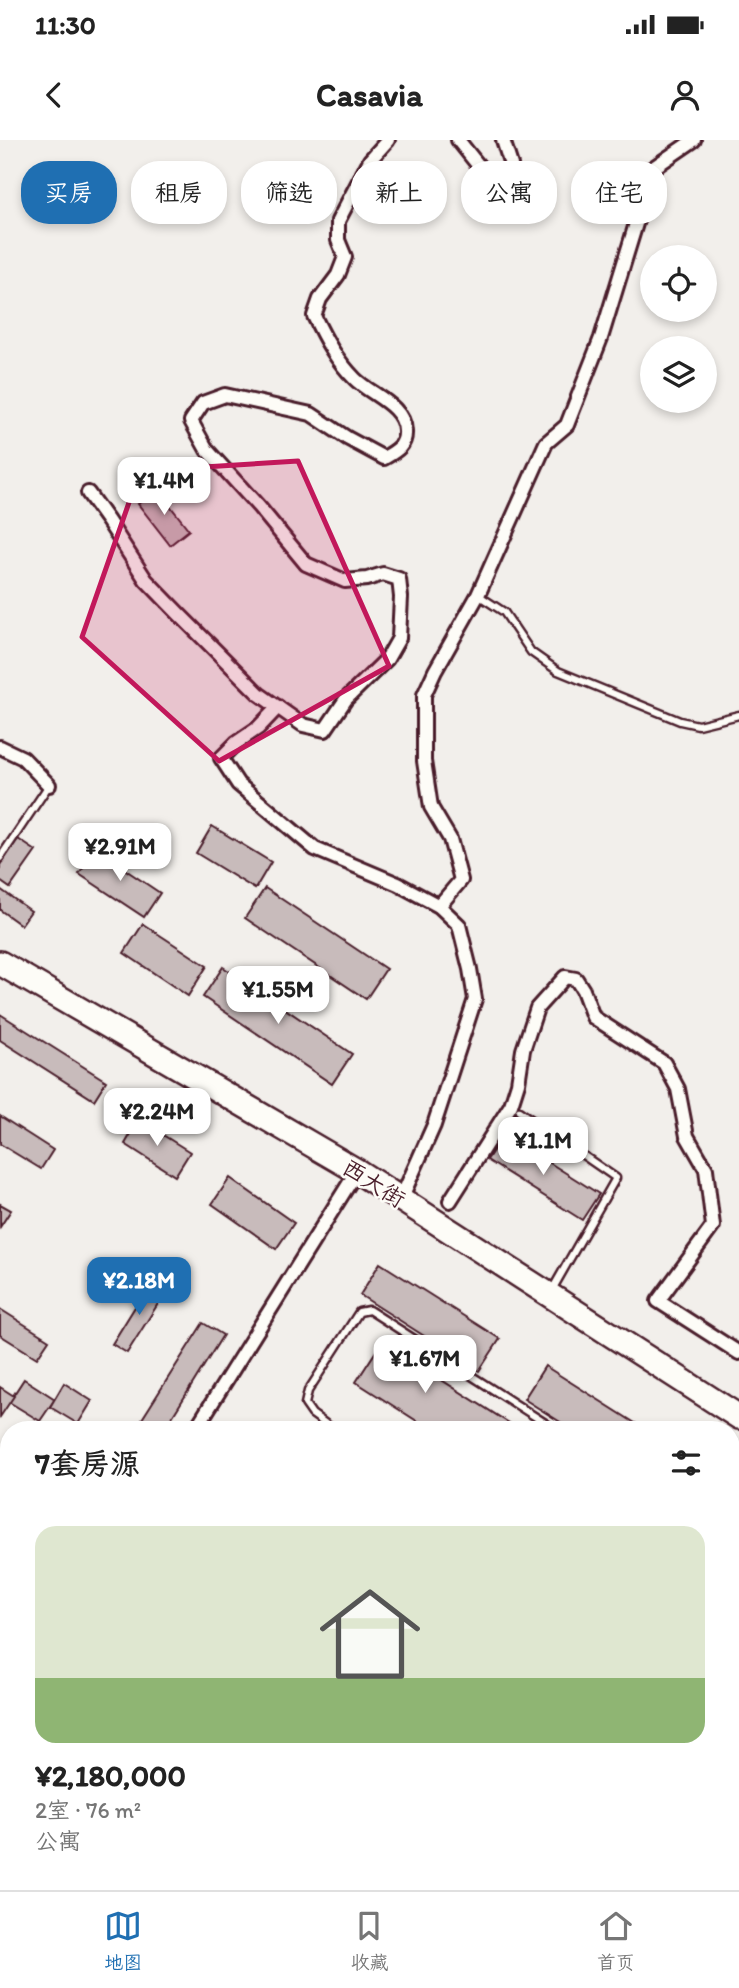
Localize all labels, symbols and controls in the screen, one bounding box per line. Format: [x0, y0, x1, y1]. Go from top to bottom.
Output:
text: 11:30 [35, 9, 96, 41]
icon: back [35, 76, 73, 114]
text: Casavia [316, 76, 423, 114]
icon: person [666, 76, 704, 114]
chip: 买房 [21, 161, 117, 224]
chip: 租房 [131, 161, 227, 224]
chip: 筛选 [241, 161, 337, 224]
chip: 新上 [351, 161, 447, 224]
chip: 公寓 [461, 161, 557, 224]
chip: 住宅 [571, 161, 667, 224]
map controls [640, 245, 717, 413]
button: locate [640, 245, 717, 322]
button: layers [640, 336, 717, 413]
pin: ¥1.4M [115, 458, 213, 517]
text: ¥1.4M [133, 466, 195, 494]
pin: ¥2.91M [63, 824, 177, 883]
text: ¥2.91M [84, 832, 156, 860]
pin: ¥1.55M [221, 966, 335, 1026]
text: ¥1.55M [242, 975, 314, 1003]
pin: ¥2.24M [100, 1088, 214, 1148]
text: ¥2.24M [120, 1097, 194, 1125]
pin: ¥1.1M [494, 1118, 592, 1177]
text: ¥1.1M [514, 1126, 572, 1154]
street label: 西大街 [337, 1153, 411, 1213]
pin: ¥2.18M [82, 1258, 196, 1317]
text: ¥2.18M [103, 1266, 175, 1294]
pin: ¥1.67M [368, 1336, 482, 1395]
text: ¥1.67M [390, 1344, 460, 1372]
icon: filters [667, 1444, 705, 1482]
text: 7套房源 [35, 1445, 140, 1482]
icon: home [307, 1571, 433, 1697]
text: ¥2,180,000 [35, 1757, 186, 1794]
text: 2室 · 76 m² [35, 1796, 141, 1824]
text: 公寓 [35, 1827, 81, 1855]
tab: 地图 [104, 1907, 142, 1974]
tab: 收藏 [350, 1907, 389, 1974]
tab: 首页 [597, 1907, 635, 1974]

